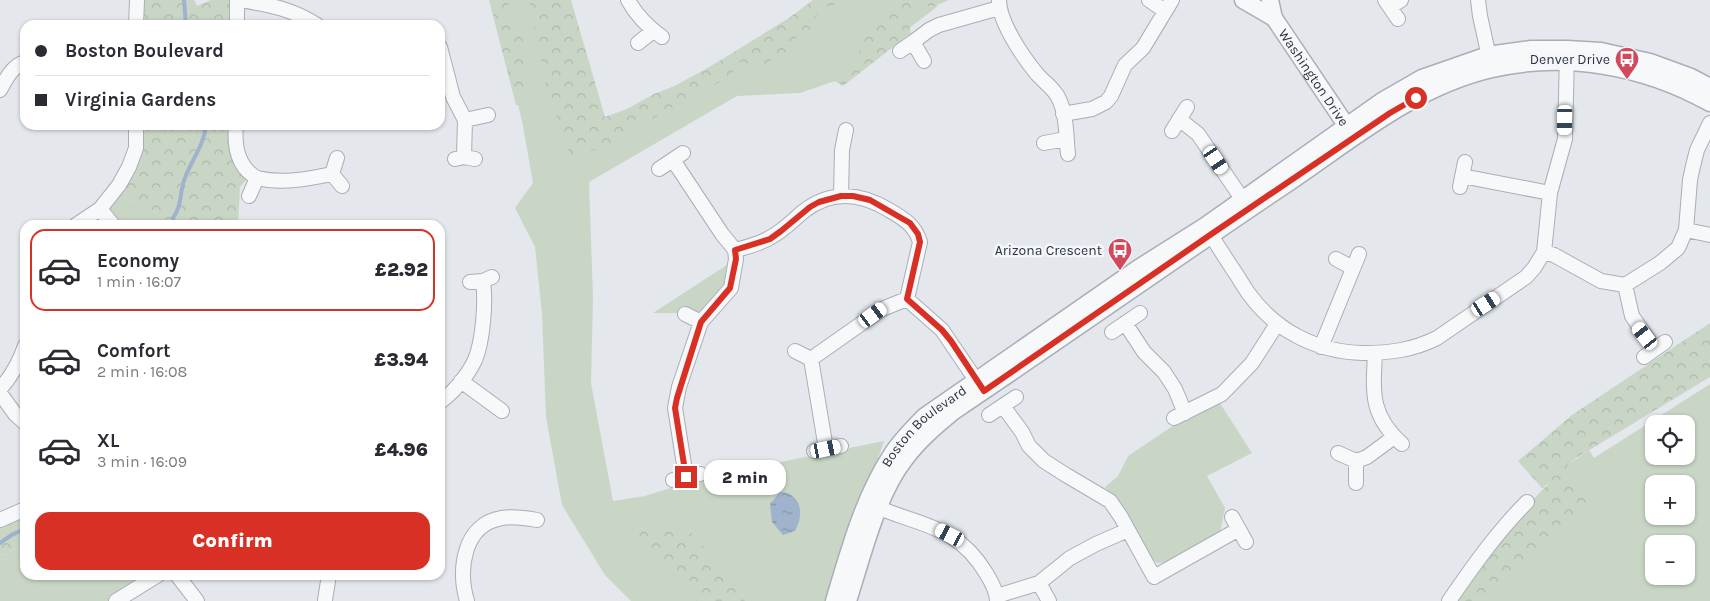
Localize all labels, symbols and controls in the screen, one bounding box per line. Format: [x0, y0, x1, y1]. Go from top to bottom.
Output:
street label: Washington Drive [1275, 26, 1352, 130]
text: Boston Boulevard [65, 40, 224, 62]
bus stop icon: Denver Drive [1614, 46, 1640, 80]
place label: Denver Drive [1530, 51, 1610, 68]
route start [1405, 87, 1427, 109]
text: Virginia Gardens [65, 89, 216, 111]
car [1557, 105, 1572, 135]
car [1201, 143, 1230, 177]
bus stop icon: Arizona Crescent [1107, 237, 1133, 271]
place label: Arizona Crescent [995, 242, 1102, 259]
icon: car [37, 248, 82, 293]
text: Economy [97, 250, 179, 272]
text: £2.92 [375, 259, 428, 281]
text: 1 min · 16:07 [97, 272, 181, 291]
car [1469, 290, 1502, 318]
car [856, 300, 889, 330]
car [1629, 320, 1660, 352]
icon: car [37, 338, 82, 383]
text: Comfort [97, 340, 171, 362]
text: £3.94 [374, 349, 428, 371]
text: 2 min · 16:08 [97, 362, 187, 381]
street label: Boston Boulevard [878, 382, 970, 470]
map controls [1645, 415, 1695, 585]
button: locate [1645, 415, 1695, 465]
icon: car [37, 428, 82, 473]
text: XL [97, 430, 119, 452]
text: £4.96 [375, 439, 428, 461]
car [809, 439, 842, 459]
text: 3 min · 16:09 [97, 452, 187, 471]
callout: 2 min [704, 460, 786, 494]
route end [675, 466, 697, 488]
text: 2 min [722, 468, 768, 487]
button: + [1645, 475, 1695, 525]
button: Confirm [35, 512, 430, 570]
car [933, 522, 966, 548]
button: − [1645, 535, 1695, 585]

